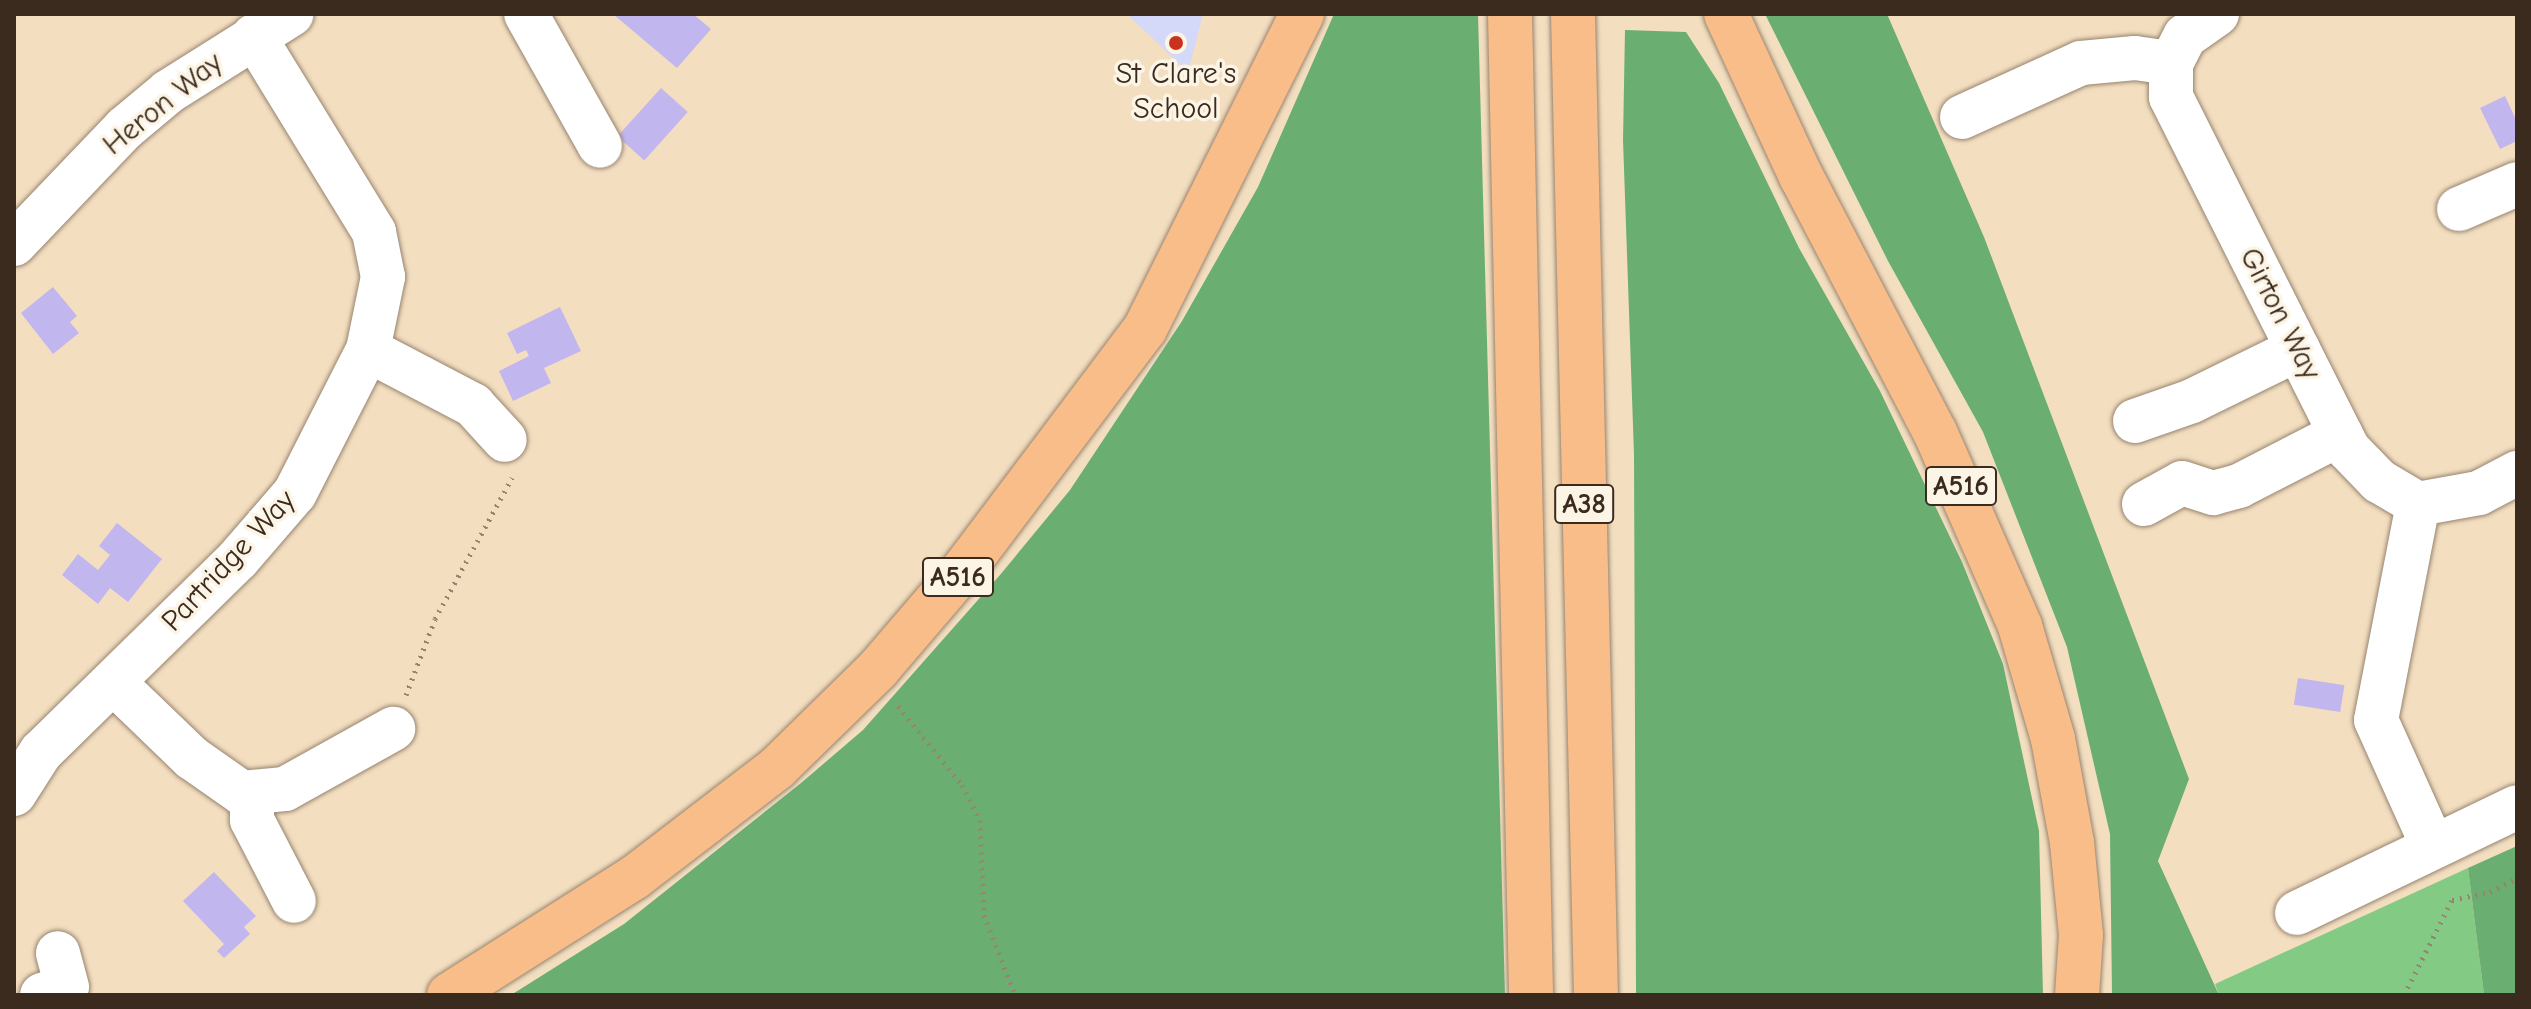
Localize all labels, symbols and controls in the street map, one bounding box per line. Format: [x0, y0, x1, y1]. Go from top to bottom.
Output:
marker: St Clare's School [1167, 34, 1185, 52]
street label: Heron Way [96, 45, 230, 163]
place label: St Clare's School [1116, 56, 1236, 126]
street label: Girton Way [2231, 242, 2329, 386]
road number: A516 [1925, 462, 1997, 510]
road number: A38 [1554, 480, 1614, 528]
street label: Partridge Way [154, 483, 304, 639]
road number: A516 [922, 553, 994, 601]

